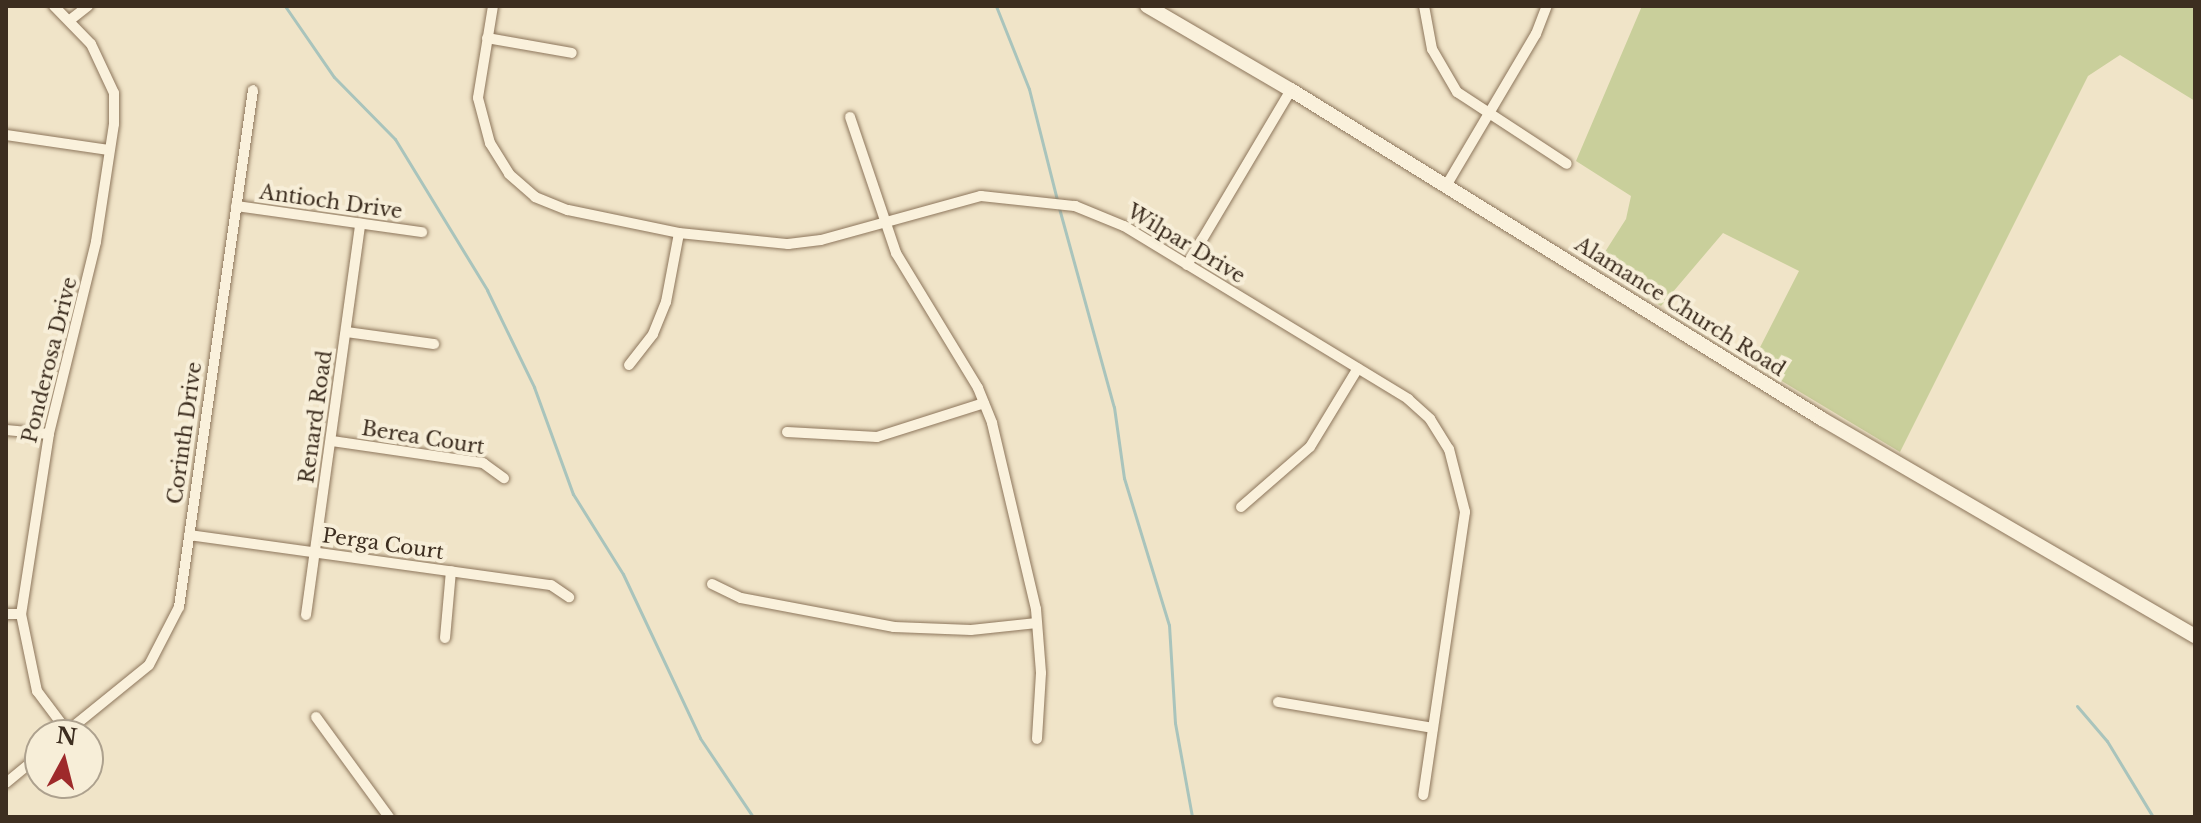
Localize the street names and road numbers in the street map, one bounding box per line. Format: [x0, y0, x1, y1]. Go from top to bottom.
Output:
street label: Antioch Drive [258, 180, 404, 224]
street label: Wilpar Drive [1122, 199, 1250, 289]
street label: Alamance Church Road [1571, 232, 1789, 382]
street label: Ponderosa Drive [18, 274, 82, 446]
street label: Renard Road [295, 349, 337, 485]
street label: Corinth Drive [163, 360, 207, 506]
street label: Berea Court [360, 416, 486, 460]
street label: Perga Court [321, 524, 445, 564]

